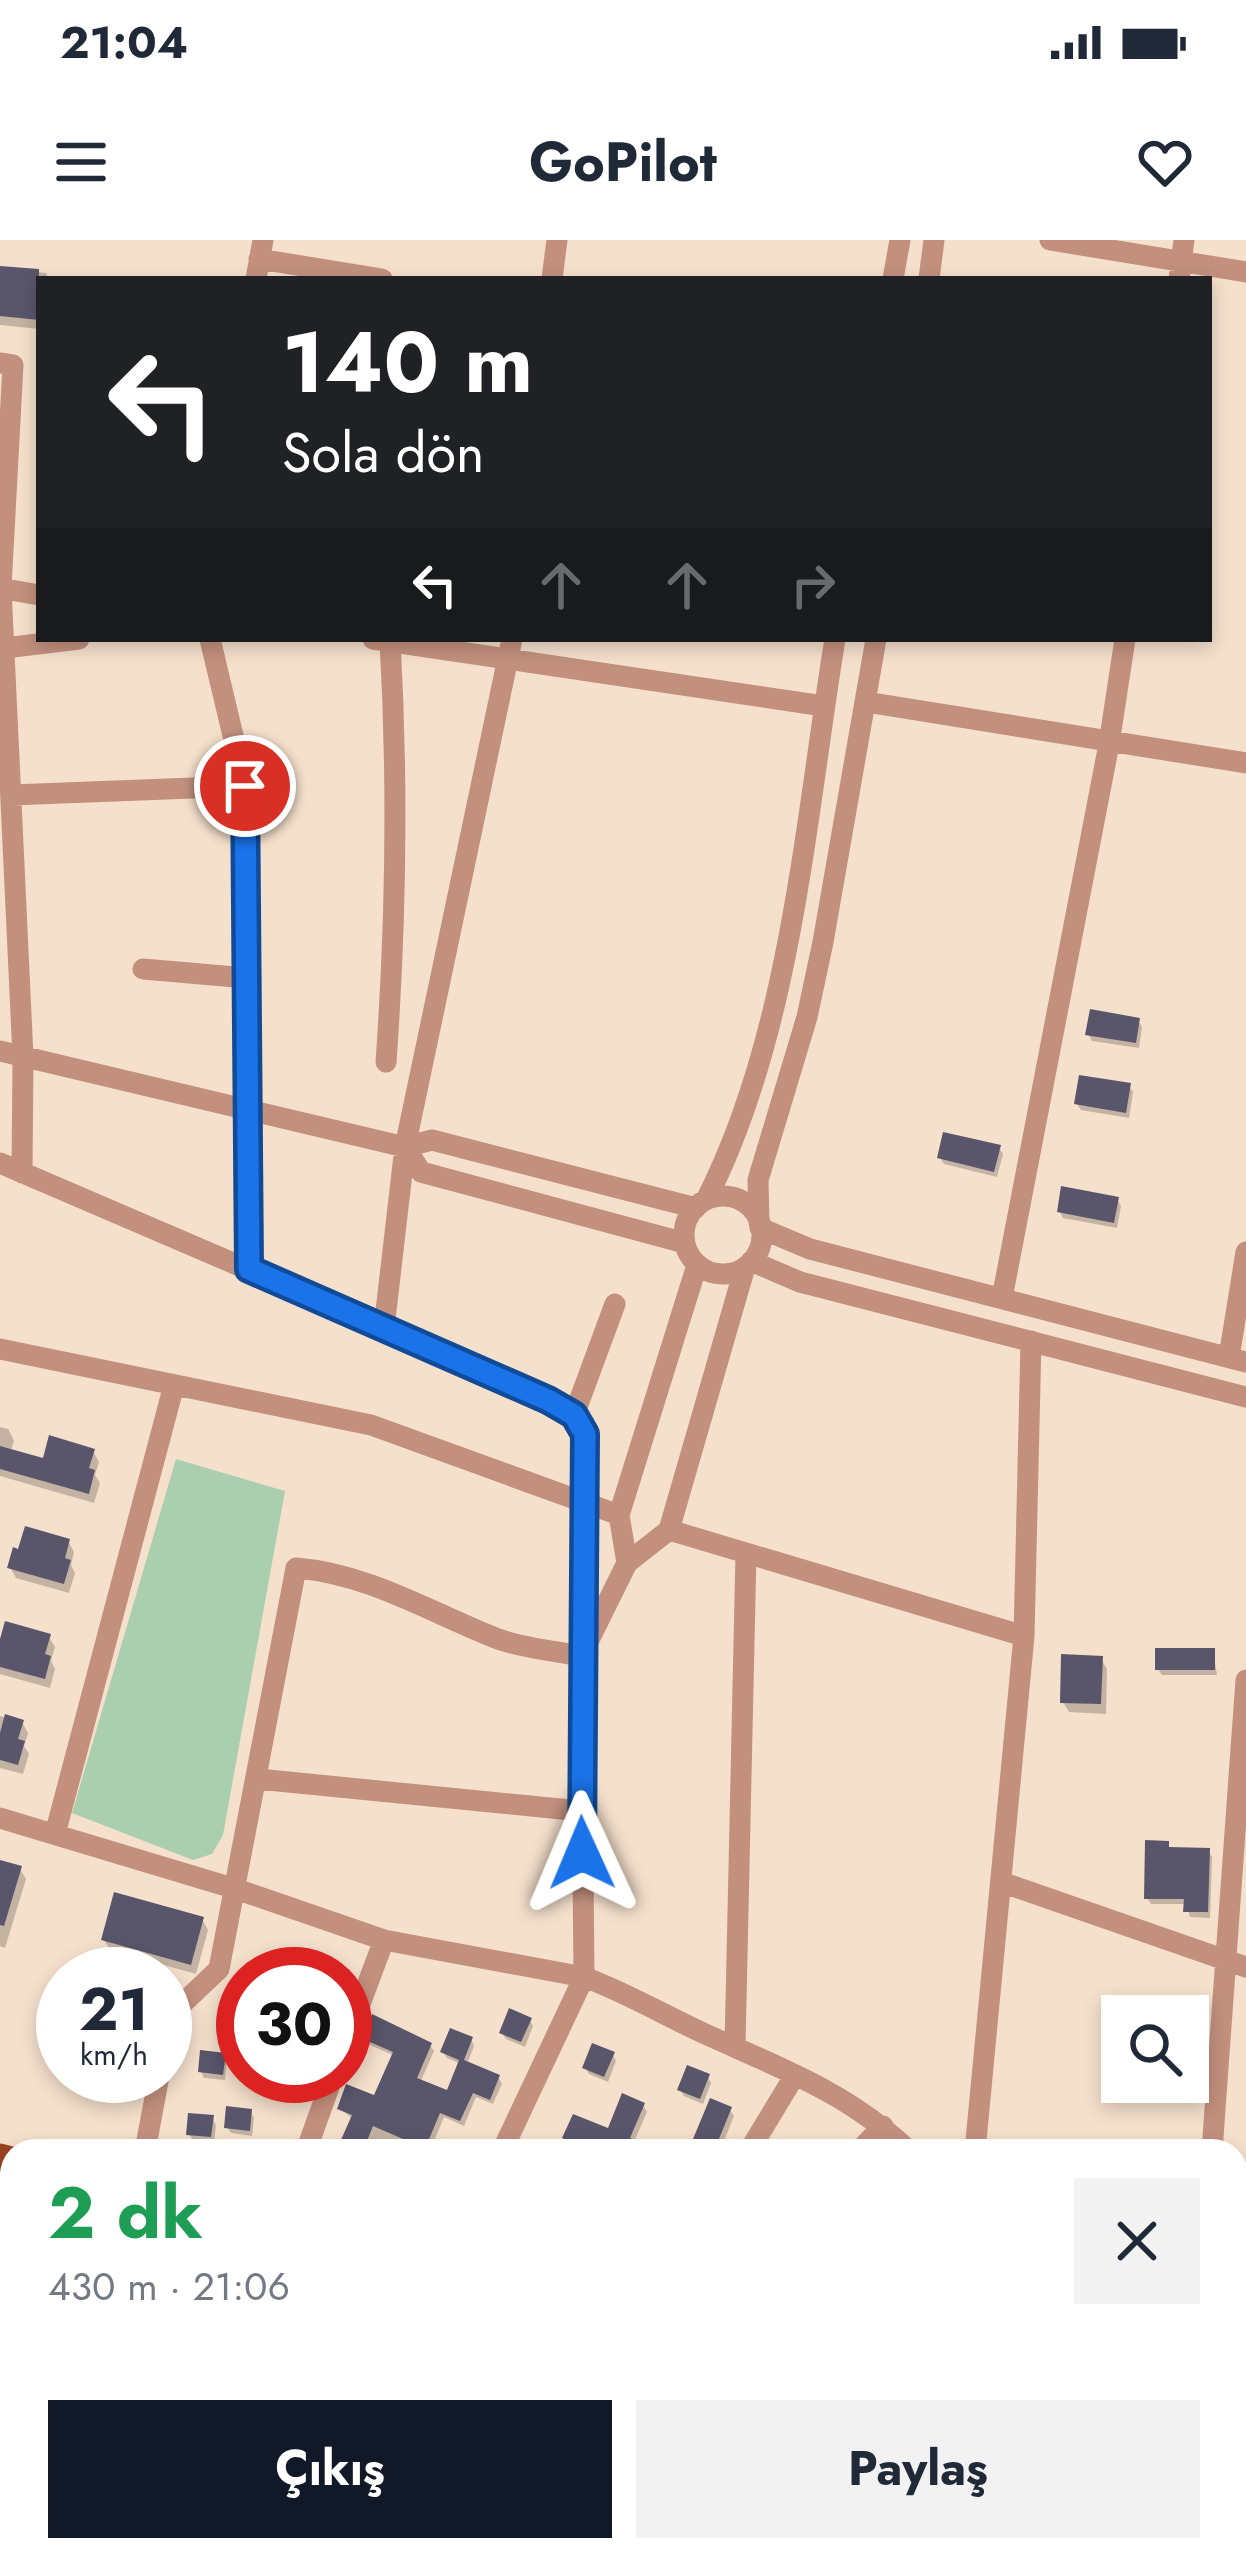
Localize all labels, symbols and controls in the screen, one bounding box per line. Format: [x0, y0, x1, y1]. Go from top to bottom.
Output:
text: 21:04 [60, 10, 188, 75]
text: GoPilot [529, 123, 717, 201]
icon: menu [48, 129, 114, 195]
icon: heart [1132, 129, 1198, 195]
text: 140 m [282, 302, 533, 424]
icon: left [84, 324, 240, 480]
text: Sola dön [282, 414, 484, 492]
icon: left [402, 552, 468, 618]
icon: ahead [528, 552, 594, 618]
icon: ahead [654, 552, 720, 618]
icon: right [780, 552, 846, 618]
pin [194, 735, 296, 837]
icon: arrive [212, 753, 278, 819]
position arrow [519, 1790, 645, 1916]
speed limit sign: 30 [216, 1947, 372, 2103]
text: 21 [79, 1966, 149, 2053]
map controls [1101, 1995, 1209, 2103]
button: search [1101, 1995, 1209, 2103]
text: km/h [80, 2033, 148, 2076]
text: 2 dk [48, 2161, 203, 2265]
button: close [1074, 2178, 1200, 2304]
text: 430 m · 21:06 [48, 2258, 290, 2315]
button: Çıkış [48, 2400, 612, 2538]
button: Paylaş [636, 2400, 1200, 2538]

